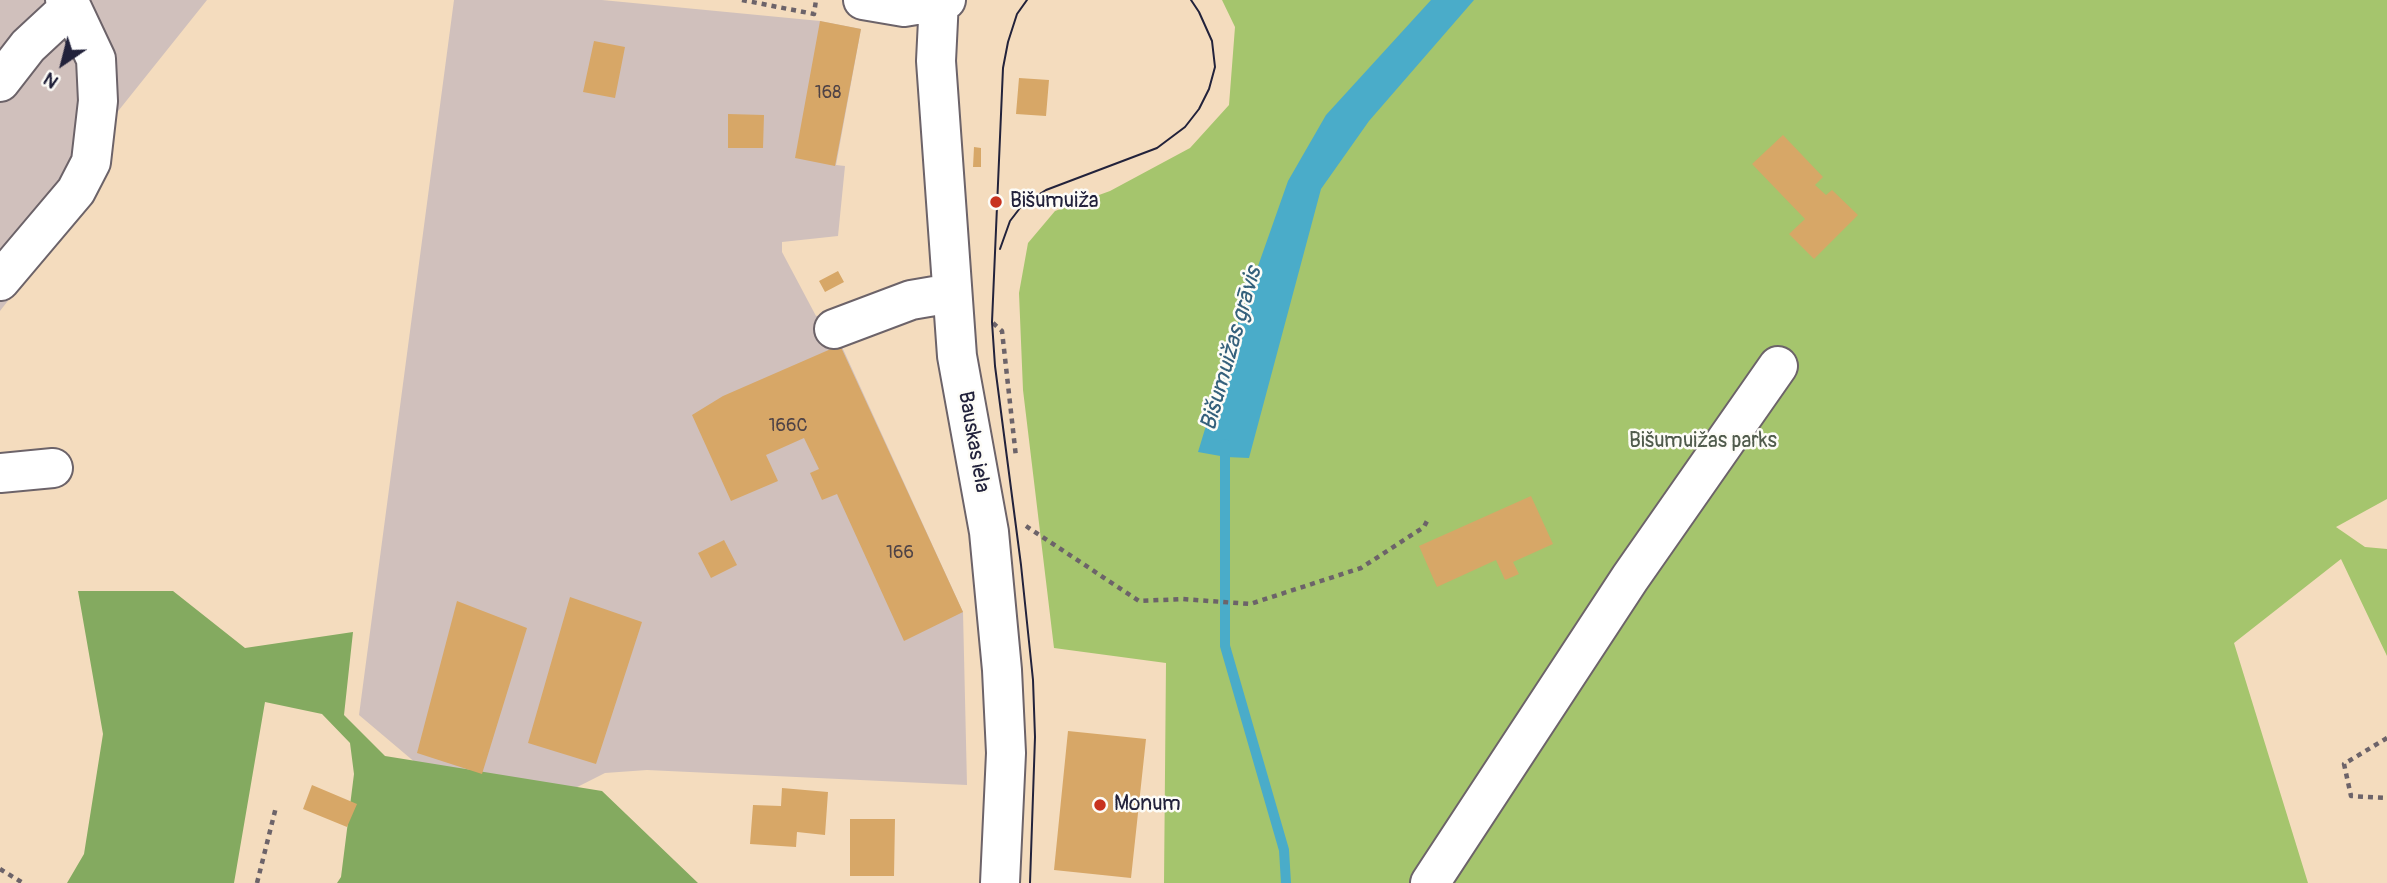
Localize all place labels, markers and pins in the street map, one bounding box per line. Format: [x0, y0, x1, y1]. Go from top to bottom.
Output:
place label: Bišumuiža [1010, 189, 1099, 215]
marker: Bišumuiža [988, 194, 1004, 210]
place label: Monum [1114, 792, 1181, 818]
marker: Monum [1092, 797, 1108, 813]

